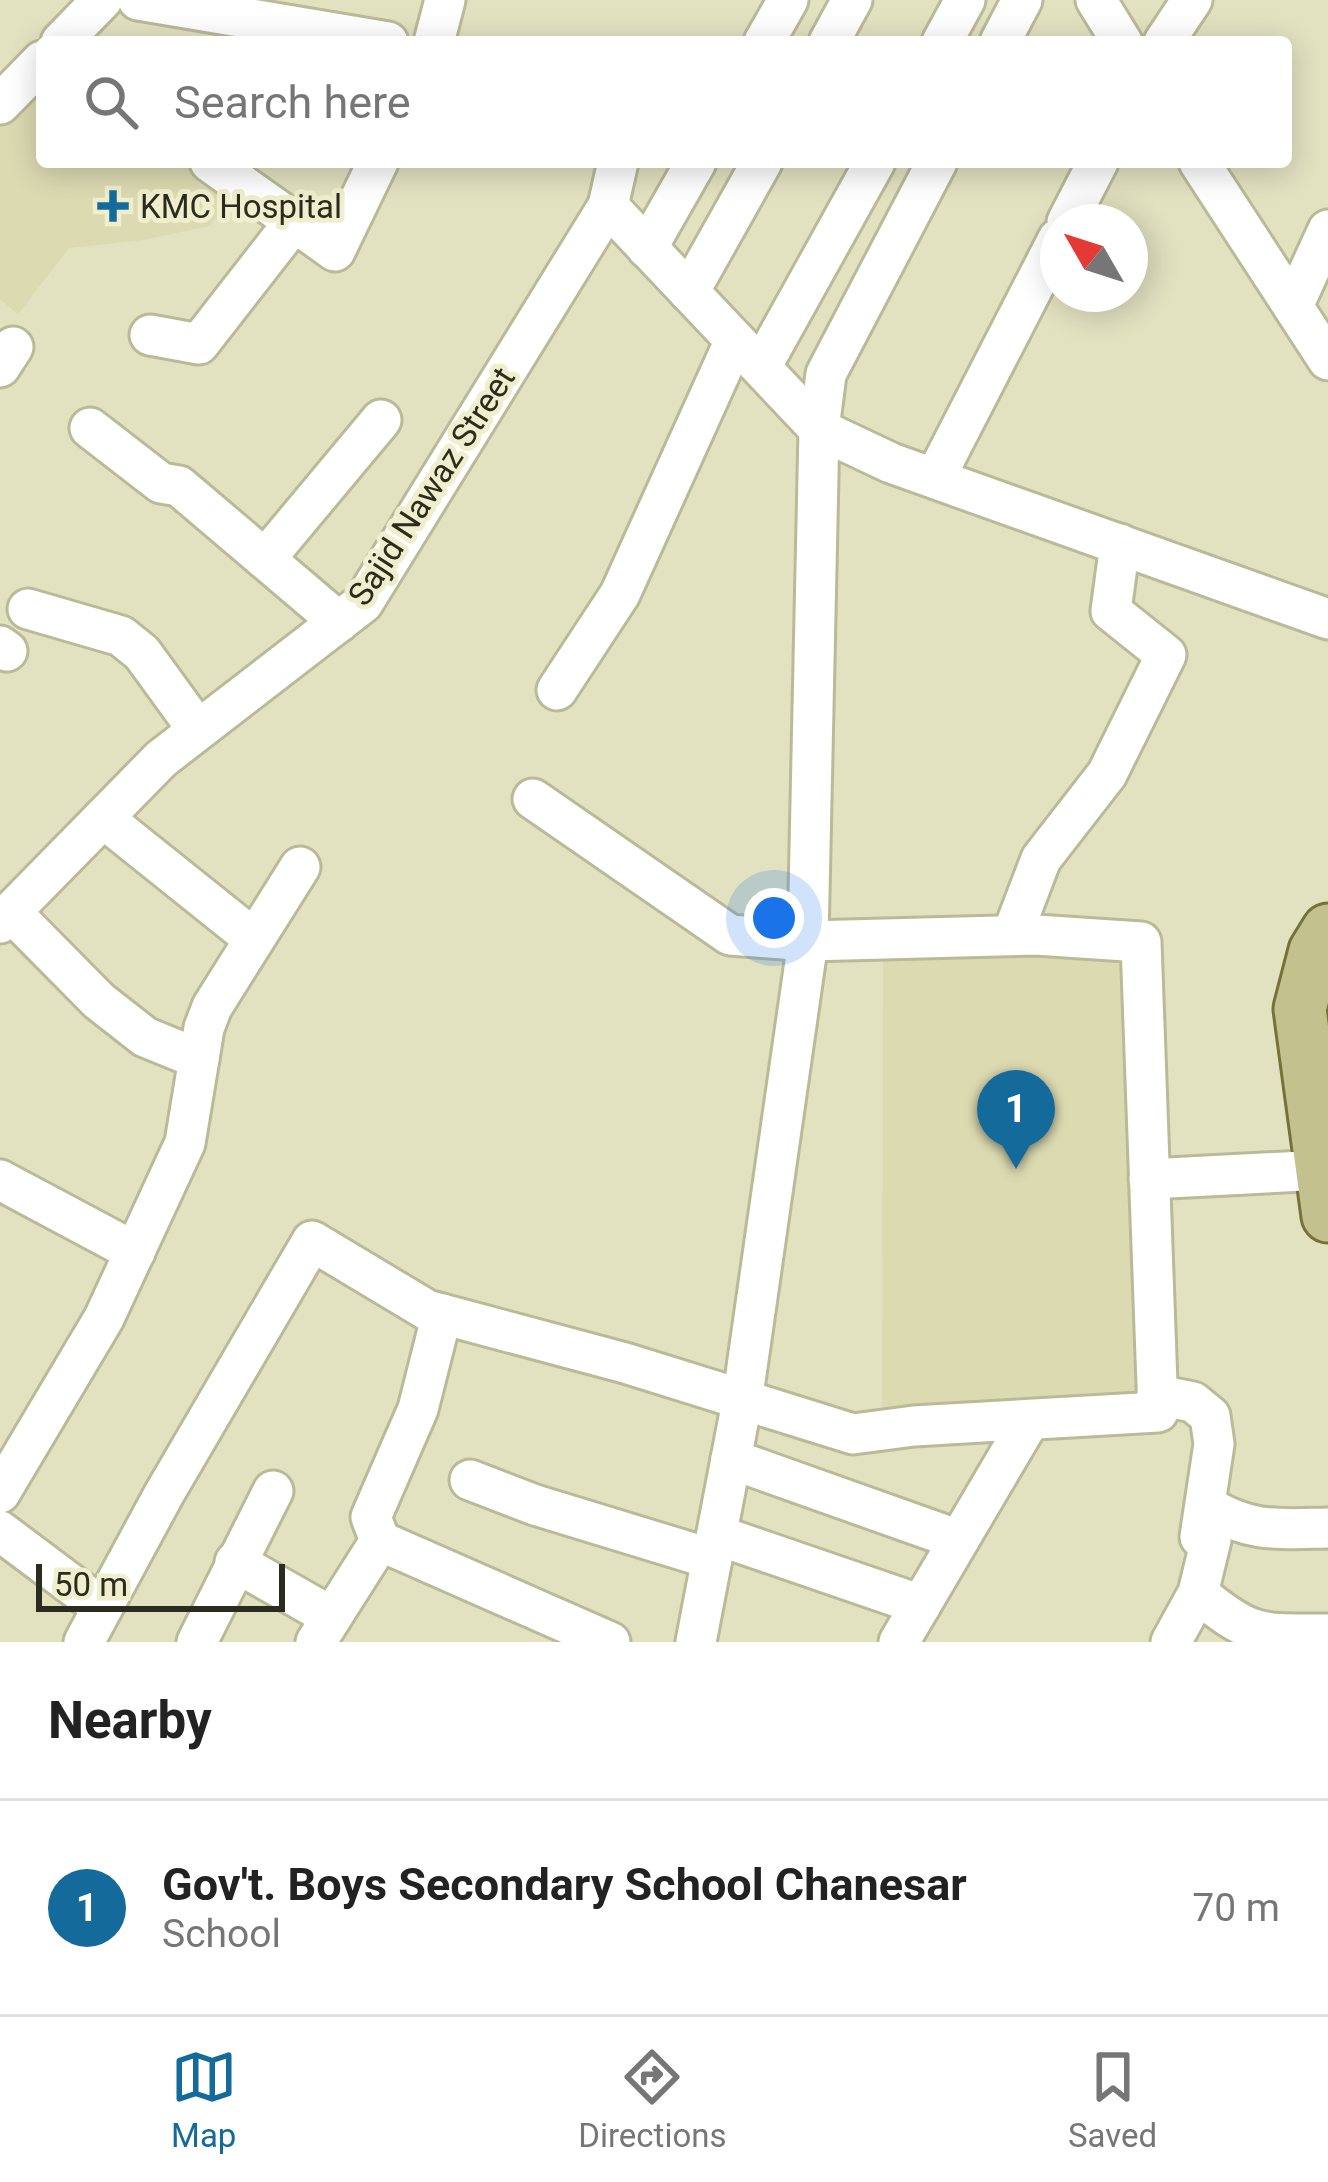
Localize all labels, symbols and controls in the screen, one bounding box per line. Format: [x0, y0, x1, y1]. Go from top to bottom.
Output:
search box [36, 36, 1292, 168]
icon: search [78, 69, 144, 135]
text: Search here [174, 76, 411, 129]
place label: KMC Hospital [140, 187, 342, 226]
marker: KMC Hospital [97, 190, 129, 222]
north arrow [1040, 204, 1148, 312]
street label: Sajid Nawaz Street [340, 360, 523, 613]
your location [744, 888, 804, 948]
pin: 1 [977, 1070, 1055, 1169]
scale bar [36, 1558, 285, 1611]
text: 50 m [54, 1565, 128, 1604]
text: Nearby [48, 1691, 212, 1750]
text: Gov't. Boys Secondary School Chanesar [162, 1858, 967, 1911]
text: 1 [76, 1885, 98, 1931]
text: 70 m [1192, 1885, 1280, 1931]
text: School [162, 1911, 281, 1957]
tab: Map [171, 2044, 237, 2155]
tab: Directions [578, 2044, 727, 2155]
tab: Saved [1068, 2044, 1157, 2155]

